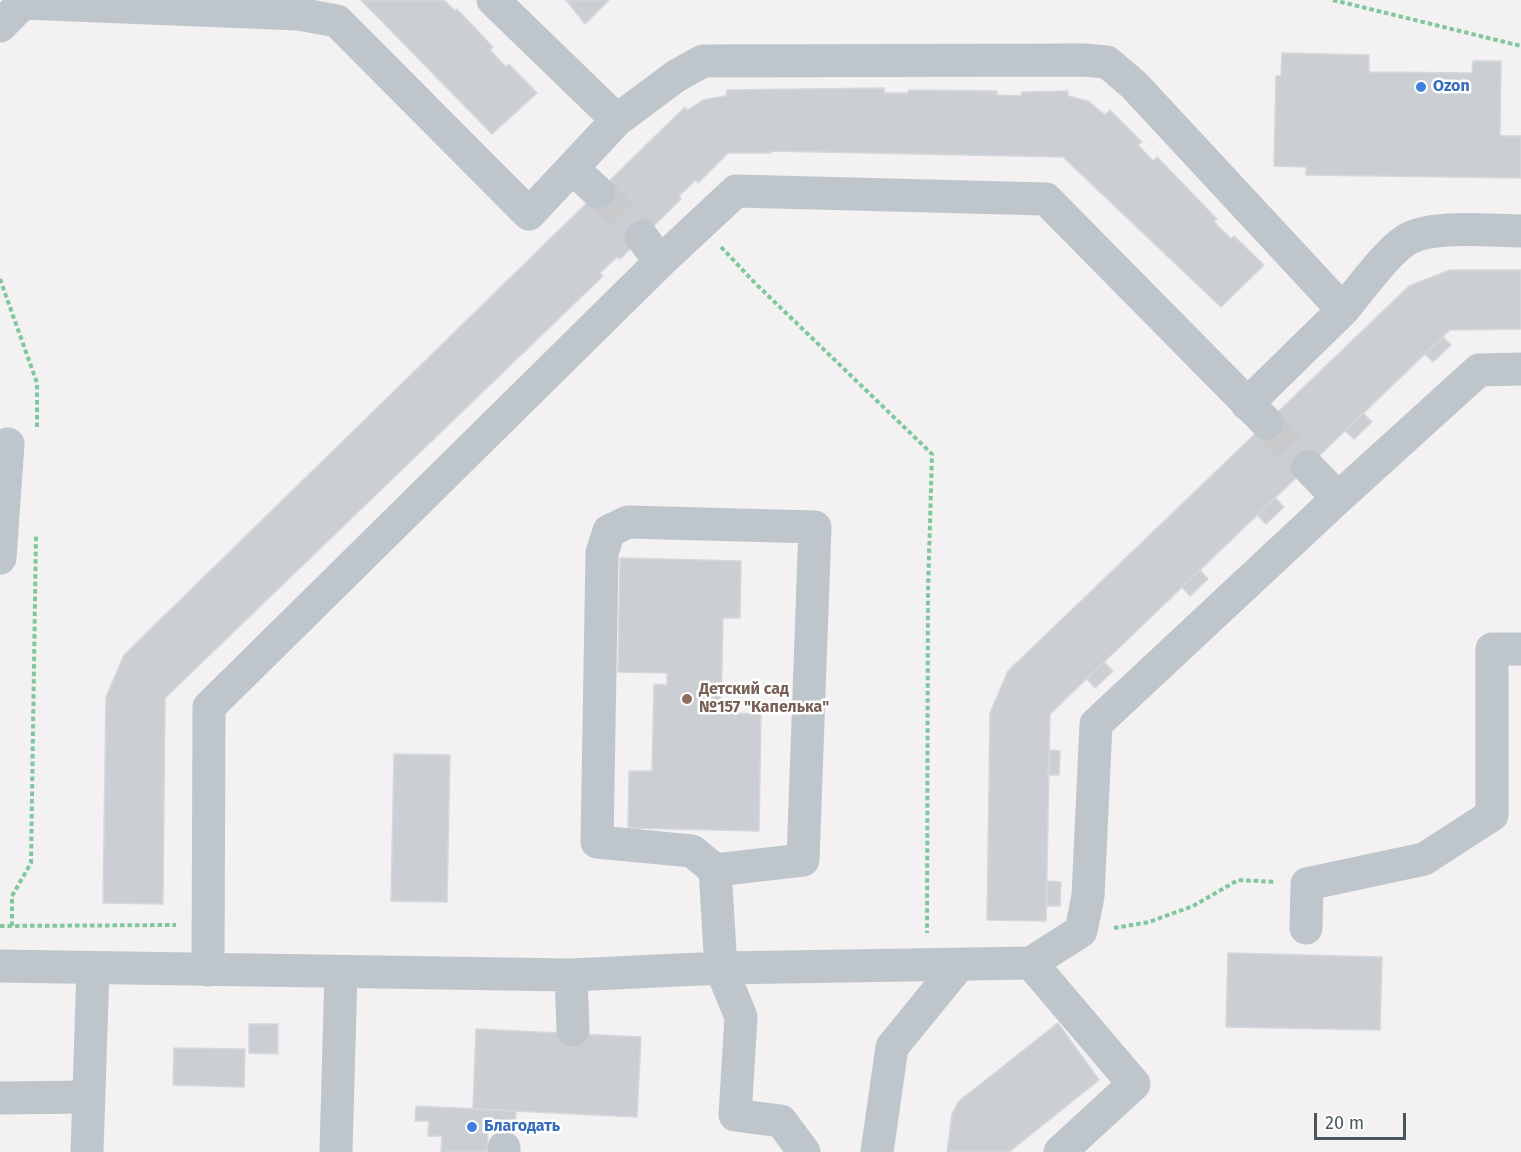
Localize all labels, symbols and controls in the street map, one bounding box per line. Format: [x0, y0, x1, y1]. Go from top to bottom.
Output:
place label: Ozon [1433, 77, 1470, 97]
marker: Ozon [1414, 80, 1428, 94]
place label: Детский сад №157 "Капелька" [699, 680, 829, 718]
marker: Детский сад №157 "Капелька" [680, 692, 694, 706]
scale bar [1317, 1101, 1408, 1139]
text: 20 m [1325, 1112, 1364, 1134]
place label: Благодать [484, 1117, 560, 1137]
marker: Благодать [465, 1120, 479, 1134]

